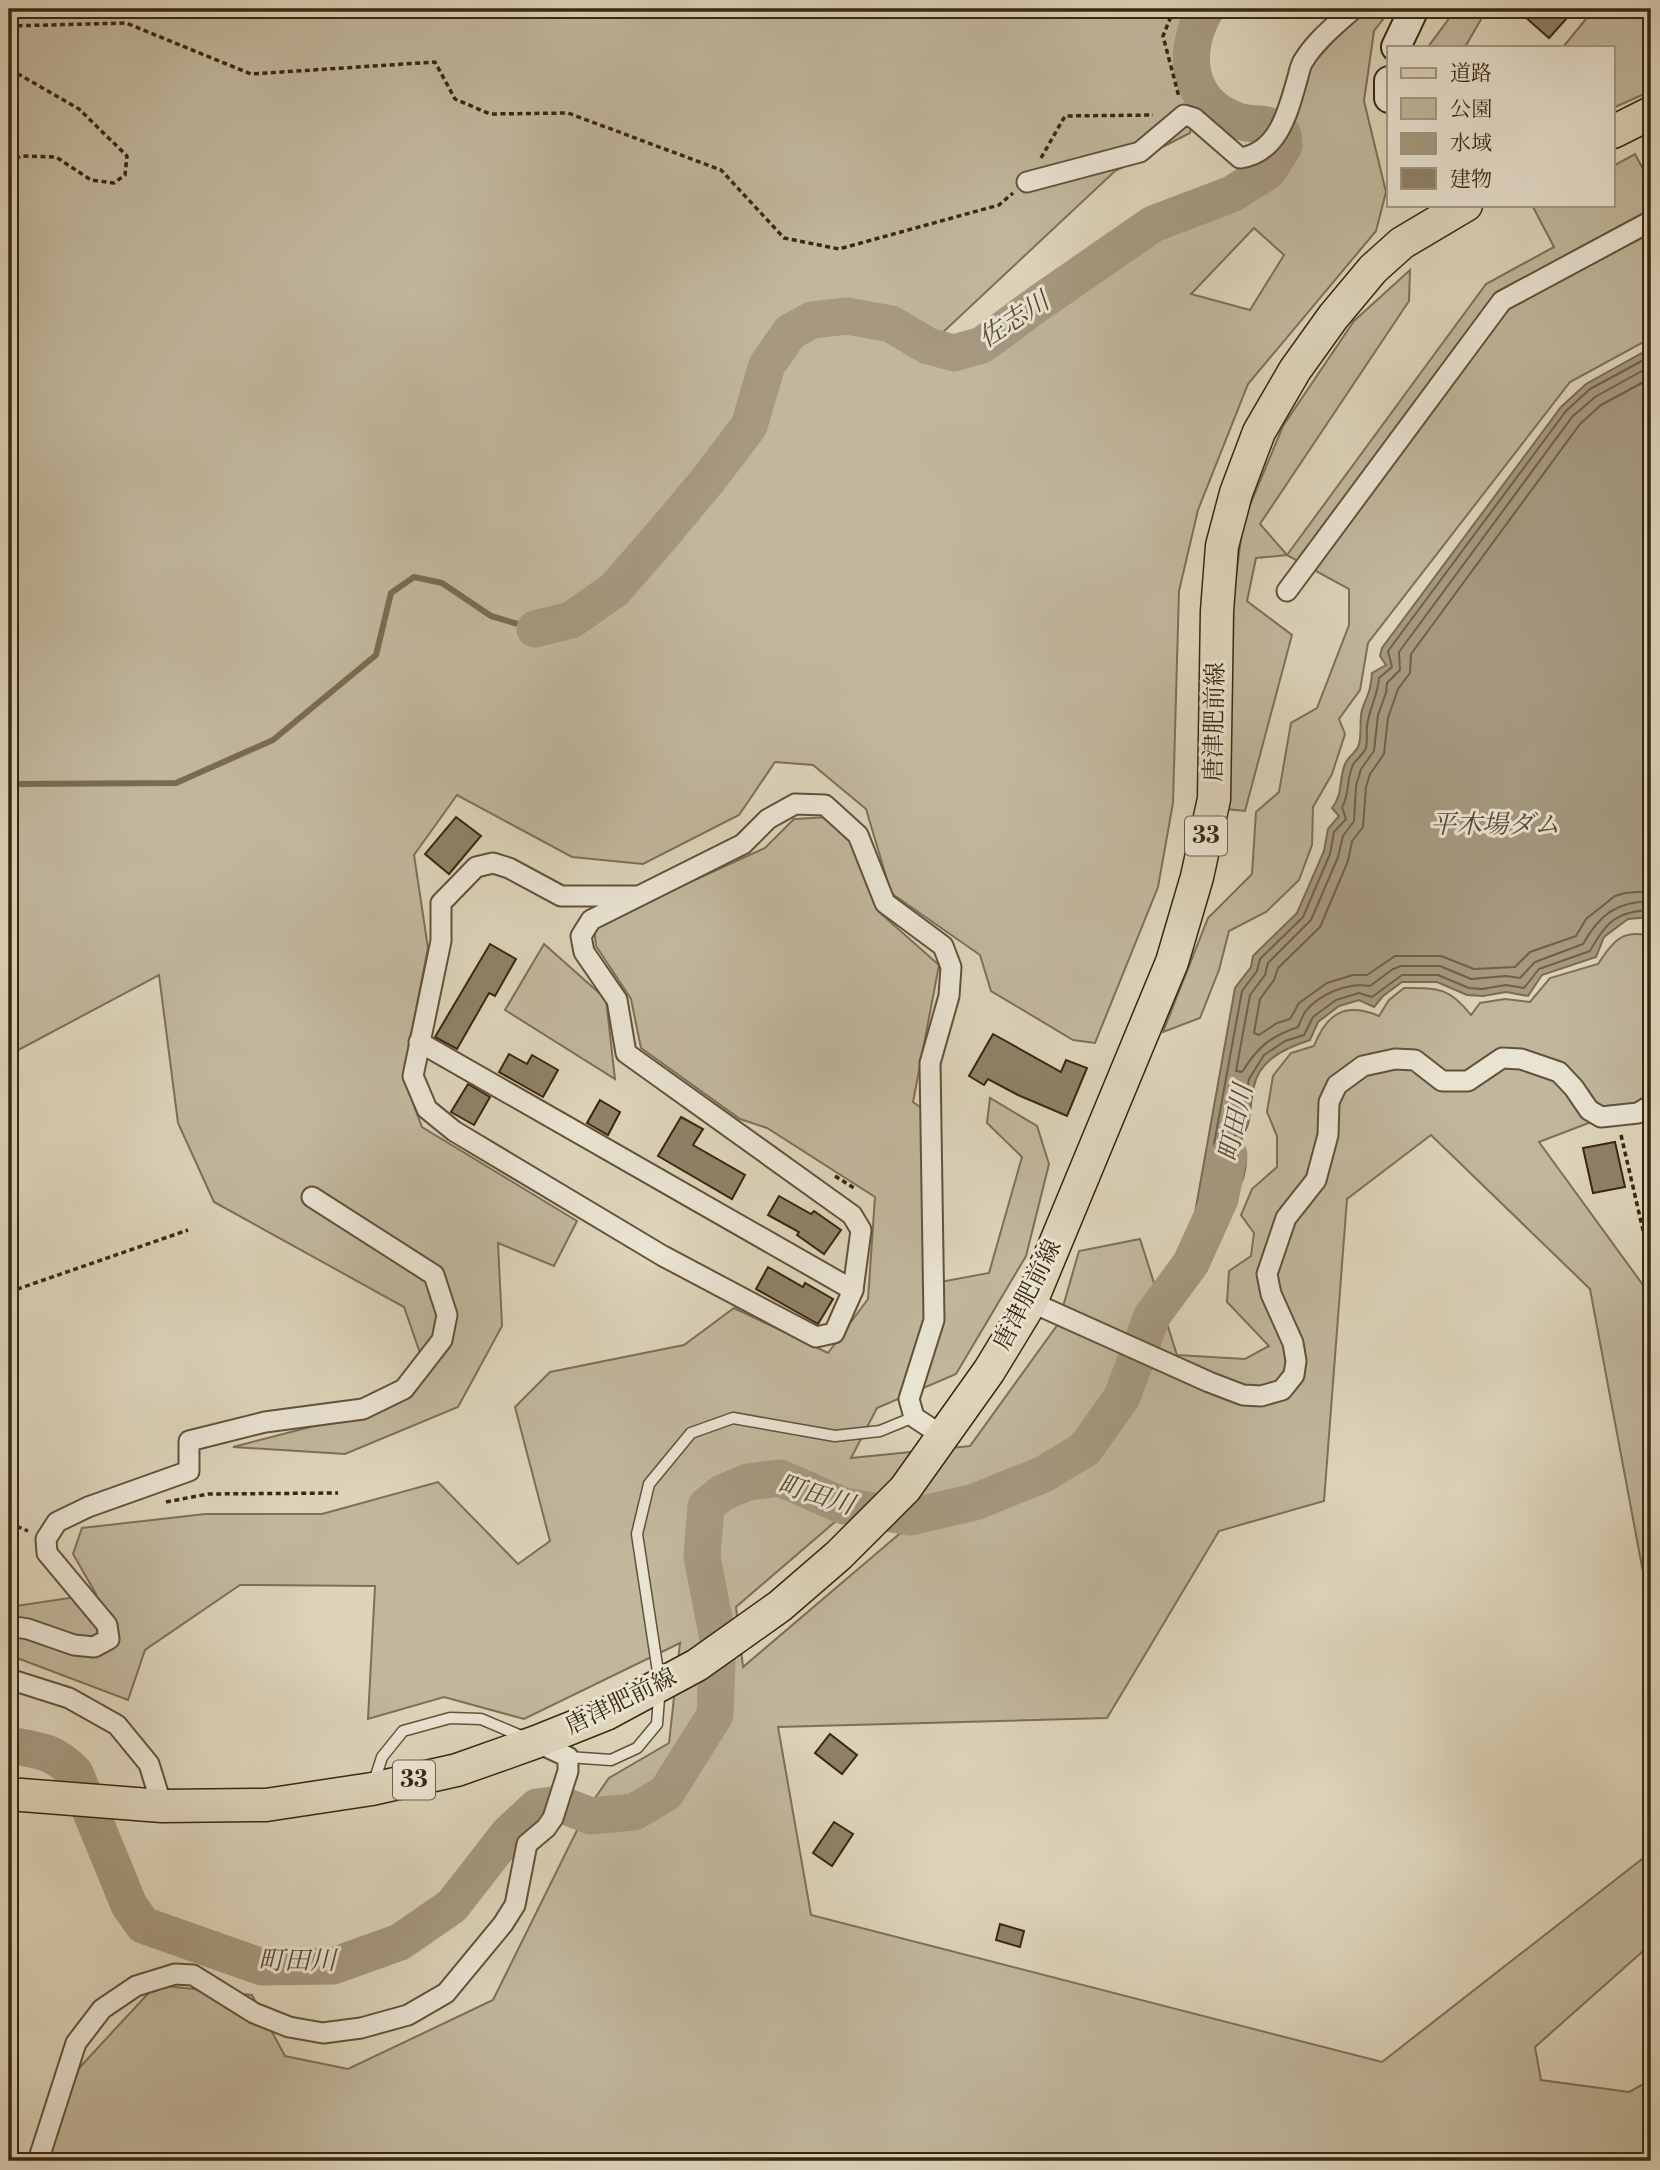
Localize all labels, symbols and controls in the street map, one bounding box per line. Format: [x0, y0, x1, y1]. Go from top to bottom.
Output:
legend [1387, 46, 1614, 206]
text: 道路 [1450, 61, 1492, 87]
text: 公園 [1450, 97, 1492, 123]
text: 水域 [1450, 131, 1492, 157]
text: 建物 [1450, 167, 1492, 193]
water label: 佐志川 [973, 284, 1058, 355]
street label: 唐津肥前線 [1199, 662, 1231, 782]
water label: 平木場ダム [1430, 809, 1560, 841]
road number: 33 [1185, 816, 1227, 856]
water label: 町田川 [1212, 1079, 1260, 1164]
street label: 唐津肥前線 [987, 1235, 1069, 1355]
water label: 町田川 [774, 1468, 861, 1523]
street label: 唐津肥前線 [560, 1662, 682, 1742]
road number: 33 [393, 1760, 435, 1800]
water label: 町田川 [258, 1945, 339, 1977]

